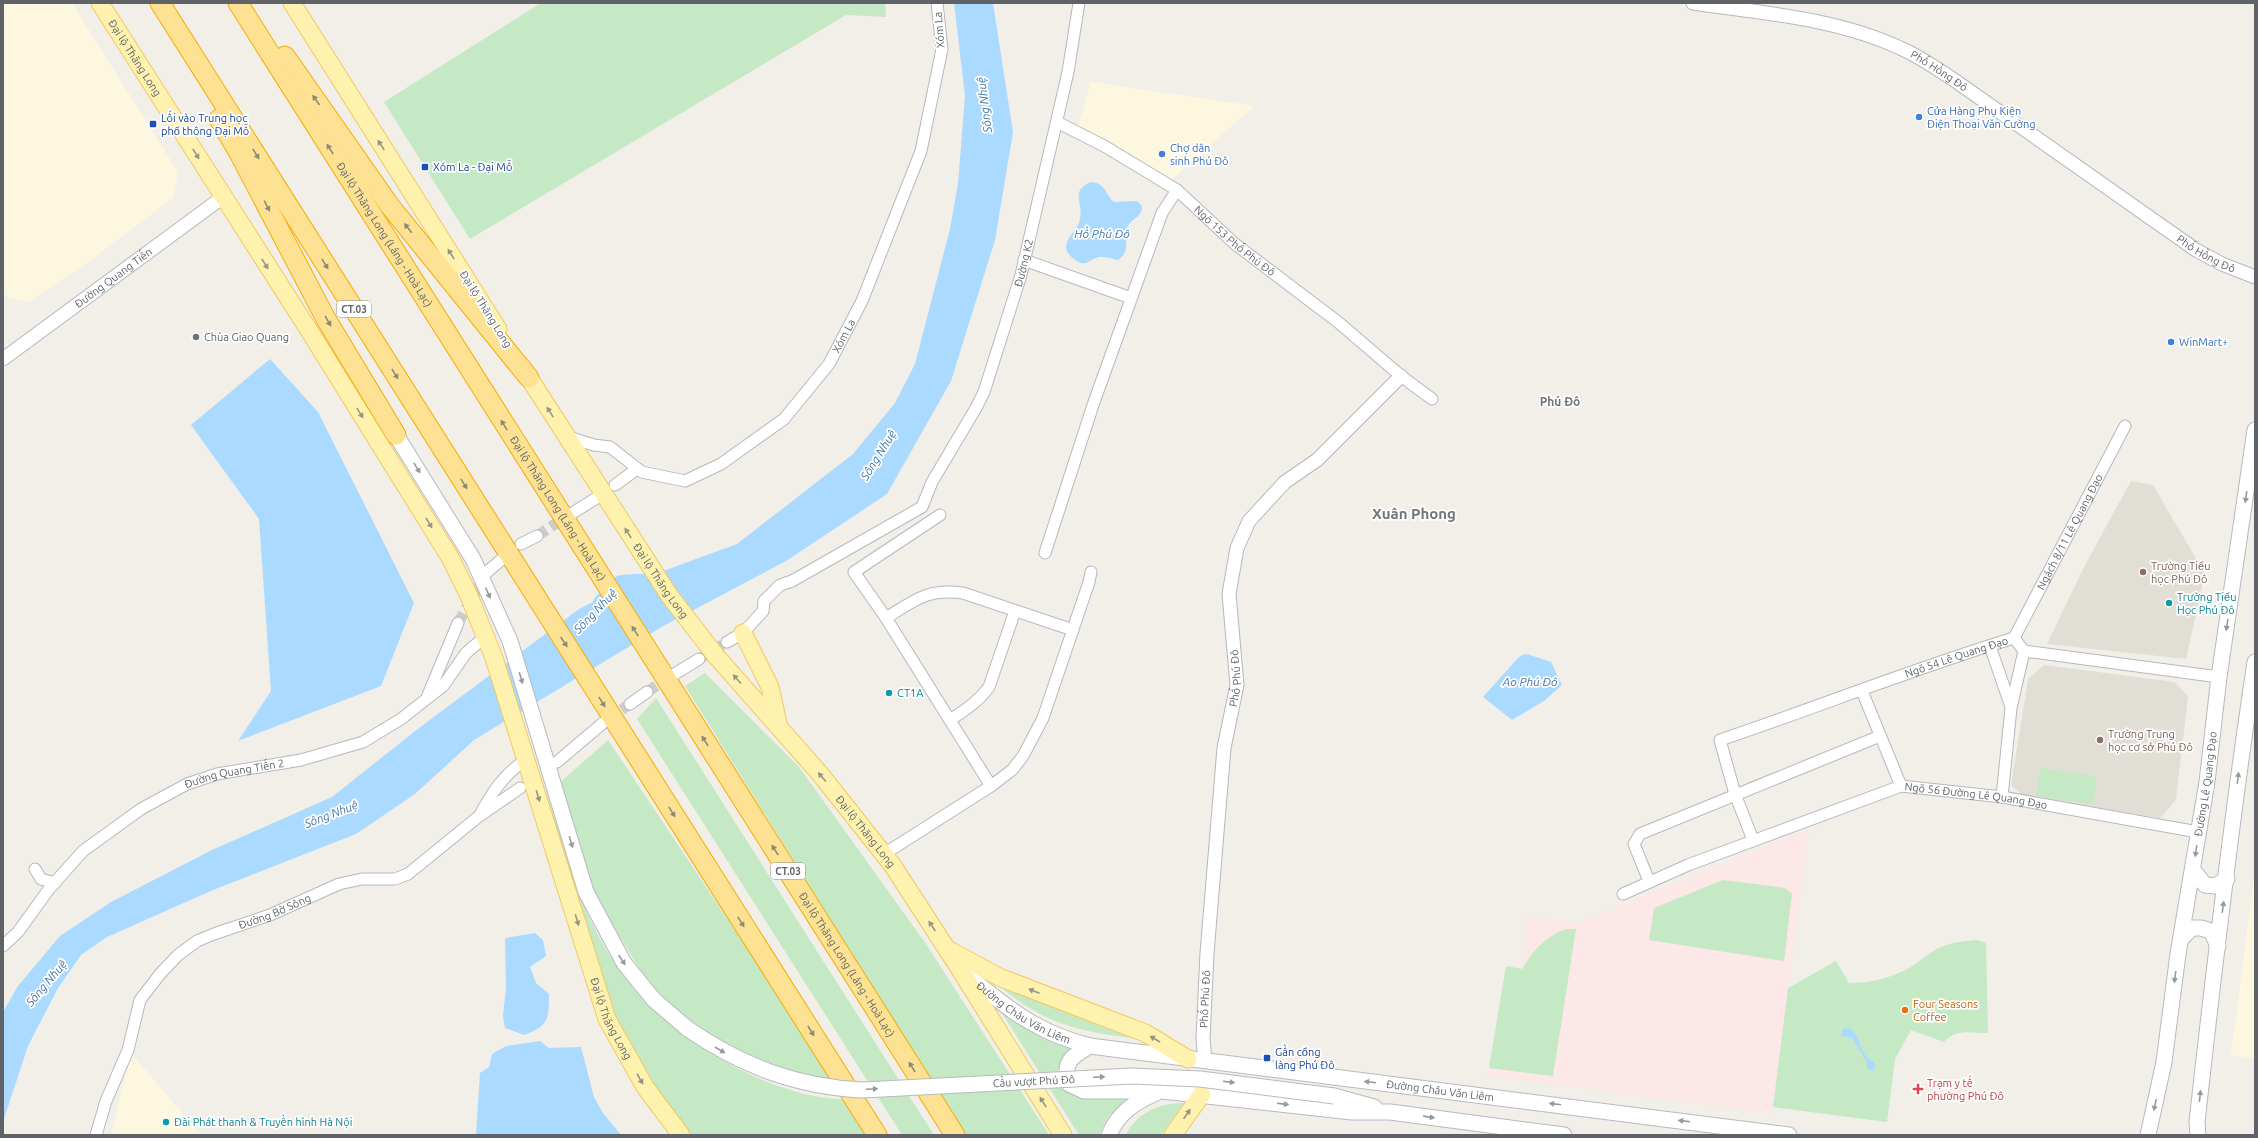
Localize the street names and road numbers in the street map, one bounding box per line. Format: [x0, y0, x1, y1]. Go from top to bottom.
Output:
street label: Xóm La [931, 11, 947, 49]
street label: Đại lộ Thăng Long [106, 17, 164, 98]
street label: Phố Hồng Đô [1909, 48, 1970, 94]
street label: Đại lộ Thăng Long (Láng - Hoà Lạc) [334, 160, 435, 310]
street label: Ngõ 153 Phố Phú Đô [1192, 203, 1278, 278]
street label: Phố Hồng Đô [2175, 232, 2237, 275]
street label: Đường K2 [1012, 238, 1035, 288]
street label: Đường Quang Tiến [72, 245, 154, 310]
street label: Đại lộ Thăng Long [457, 268, 515, 350]
road number: CT.03 [337, 301, 371, 317]
street label: Xóm La [830, 317, 857, 355]
street label: Đại lộ Thăng Long (Láng - Hoà Lạc) [508, 434, 608, 583]
street label: Ngách 8/11 Lê Quang Đạo [2034, 472, 2105, 592]
street label: Đại lộ Thăng Long [631, 541, 691, 621]
street label: Ngõ 54 Lê Quang Đạo [1903, 634, 2009, 680]
street label: Phố Phú Đô [1227, 649, 1243, 708]
street label: Đường Lê Quang Đạo [2192, 731, 2219, 837]
street label: Đường Quang Tiến 2 [183, 757, 285, 790]
street label: Ngõ 56 Đường Lê Quang Đạo [1904, 780, 2048, 811]
street label: Đại lộ Thăng Long [834, 793, 898, 870]
road number: CT.03 [771, 863, 805, 879]
street label: Đại lộ Thăng Long (Láng - Hoà Lạc) [797, 890, 897, 1039]
street label: Đường Bờ Sông [237, 892, 313, 931]
street label: Phố Phú Đô [1196, 970, 1212, 1028]
street label: Đại lộ Thăng Long [588, 976, 634, 1062]
street label: Đường Châu Văn Liêm [974, 979, 1072, 1046]
street label: Cầu vượt Phú Đô [992, 1073, 1075, 1089]
street label: Đường Châu Văn Liêm [1385, 1078, 1495, 1103]

